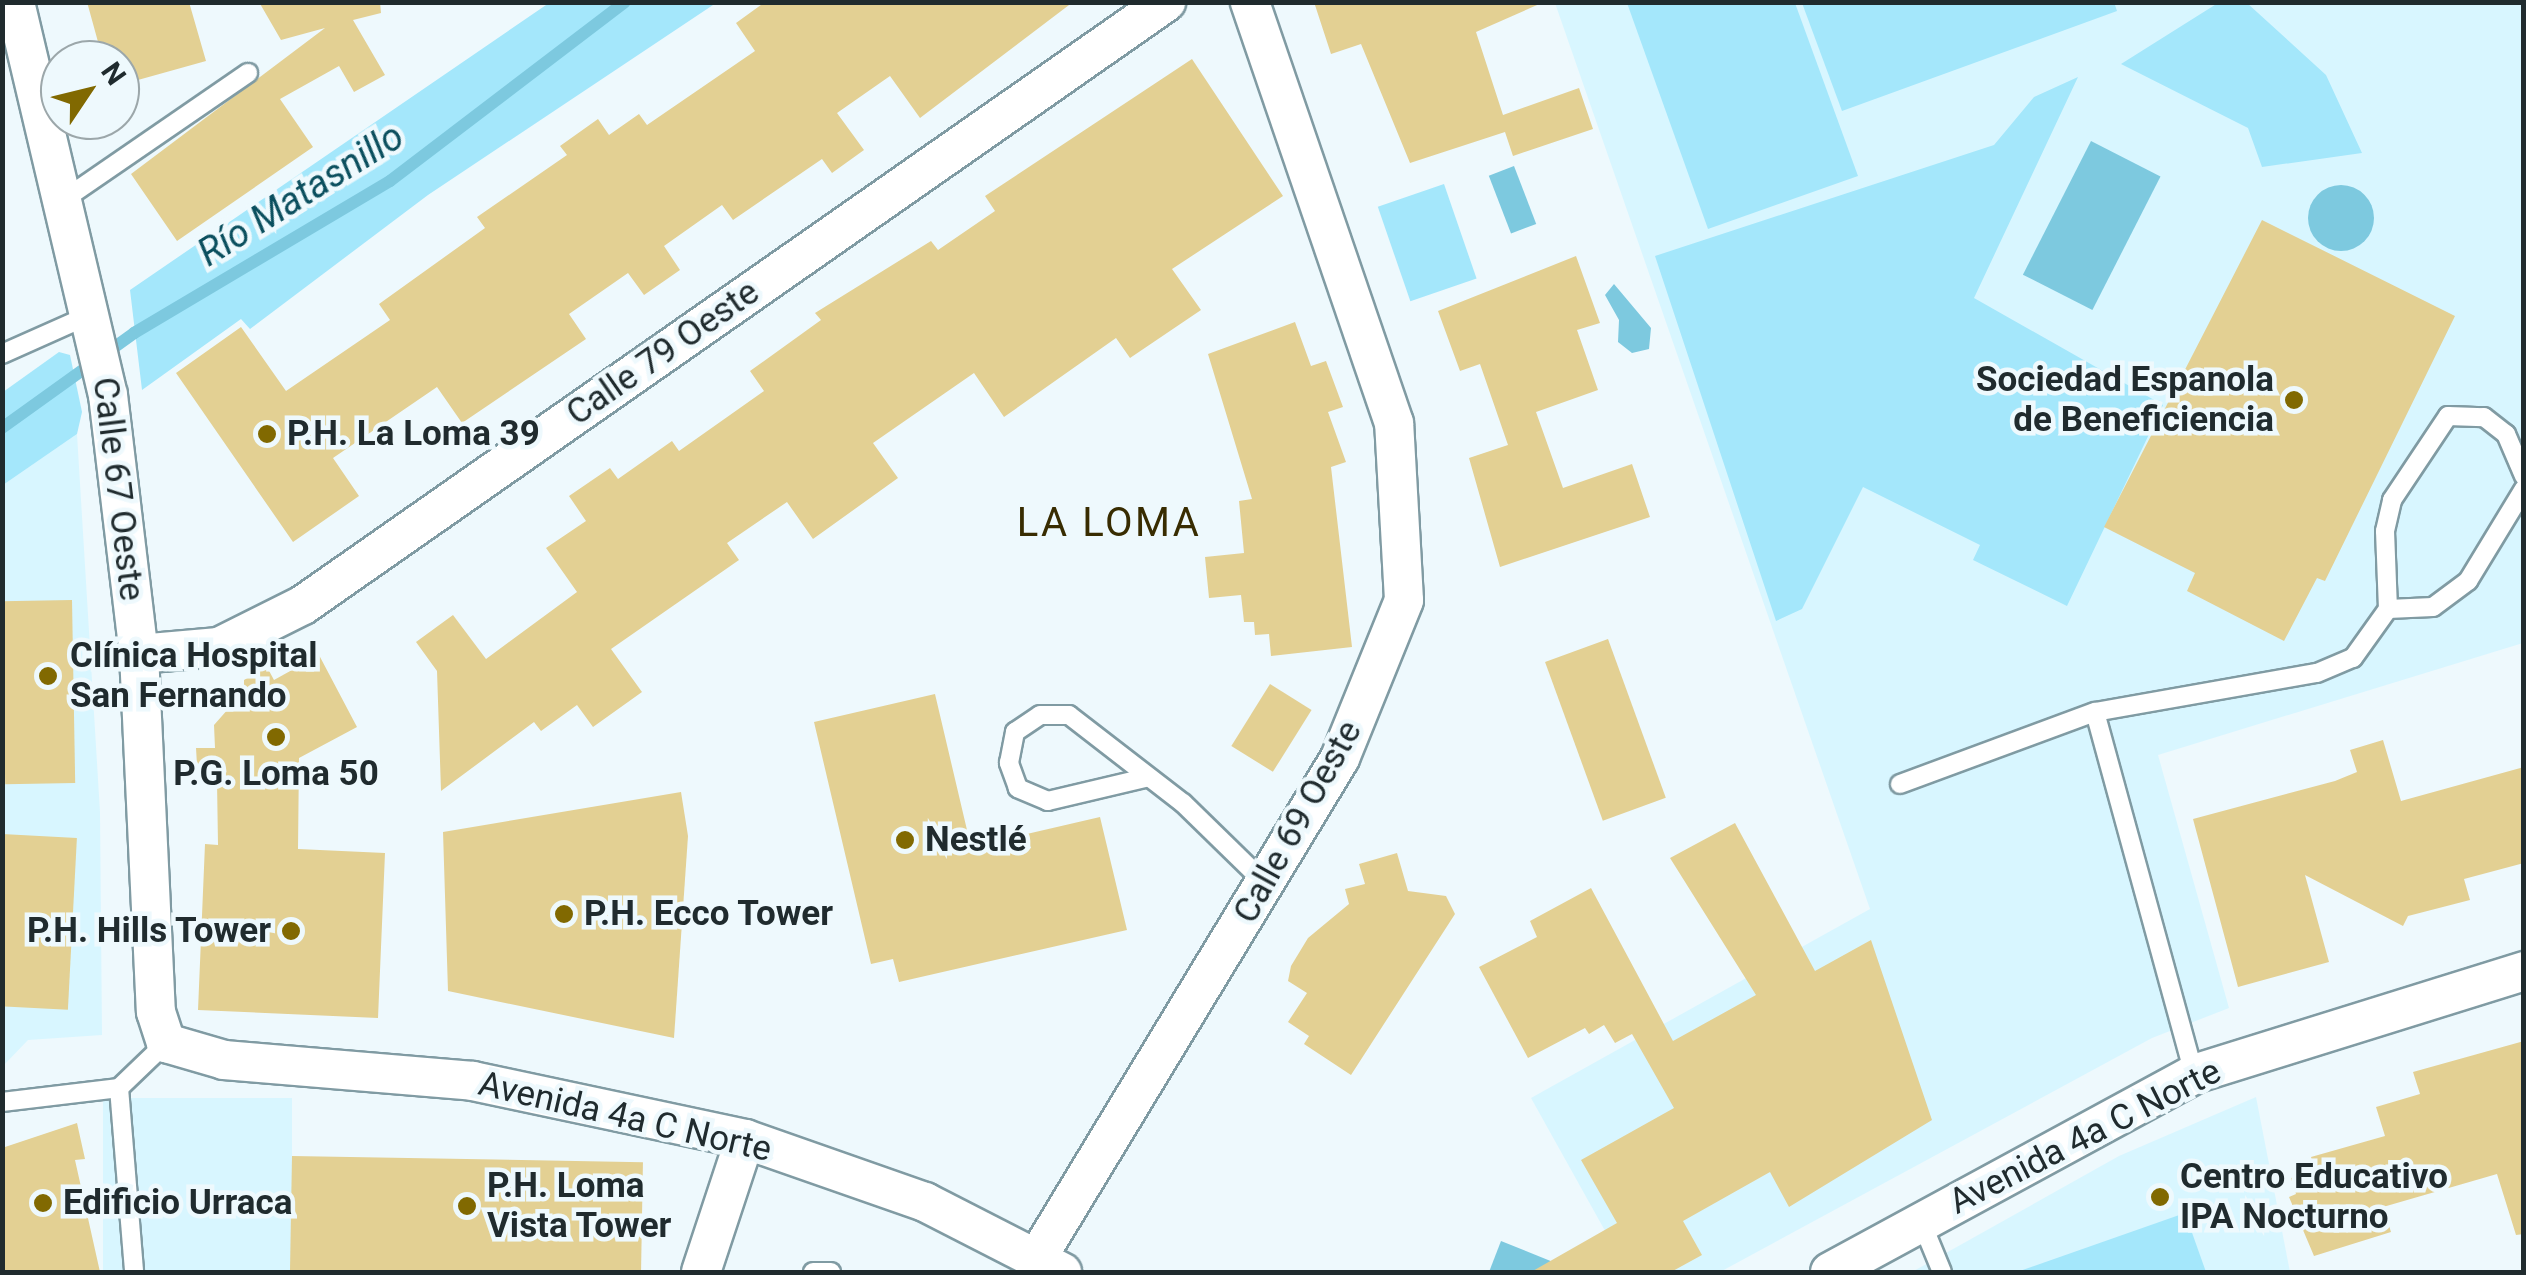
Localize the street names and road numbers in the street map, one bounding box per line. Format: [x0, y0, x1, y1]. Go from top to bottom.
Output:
street label: Calle 79 Oeste [559, 271, 767, 435]
street label: Calle 67 Oeste [83, 375, 153, 603]
street label: Calle 69 Oeste [1225, 714, 1371, 930]
street label: Avenida 4a C Norte [1942, 1050, 2228, 1224]
street label: Avenida 4a C Norte [475, 1063, 775, 1171]

